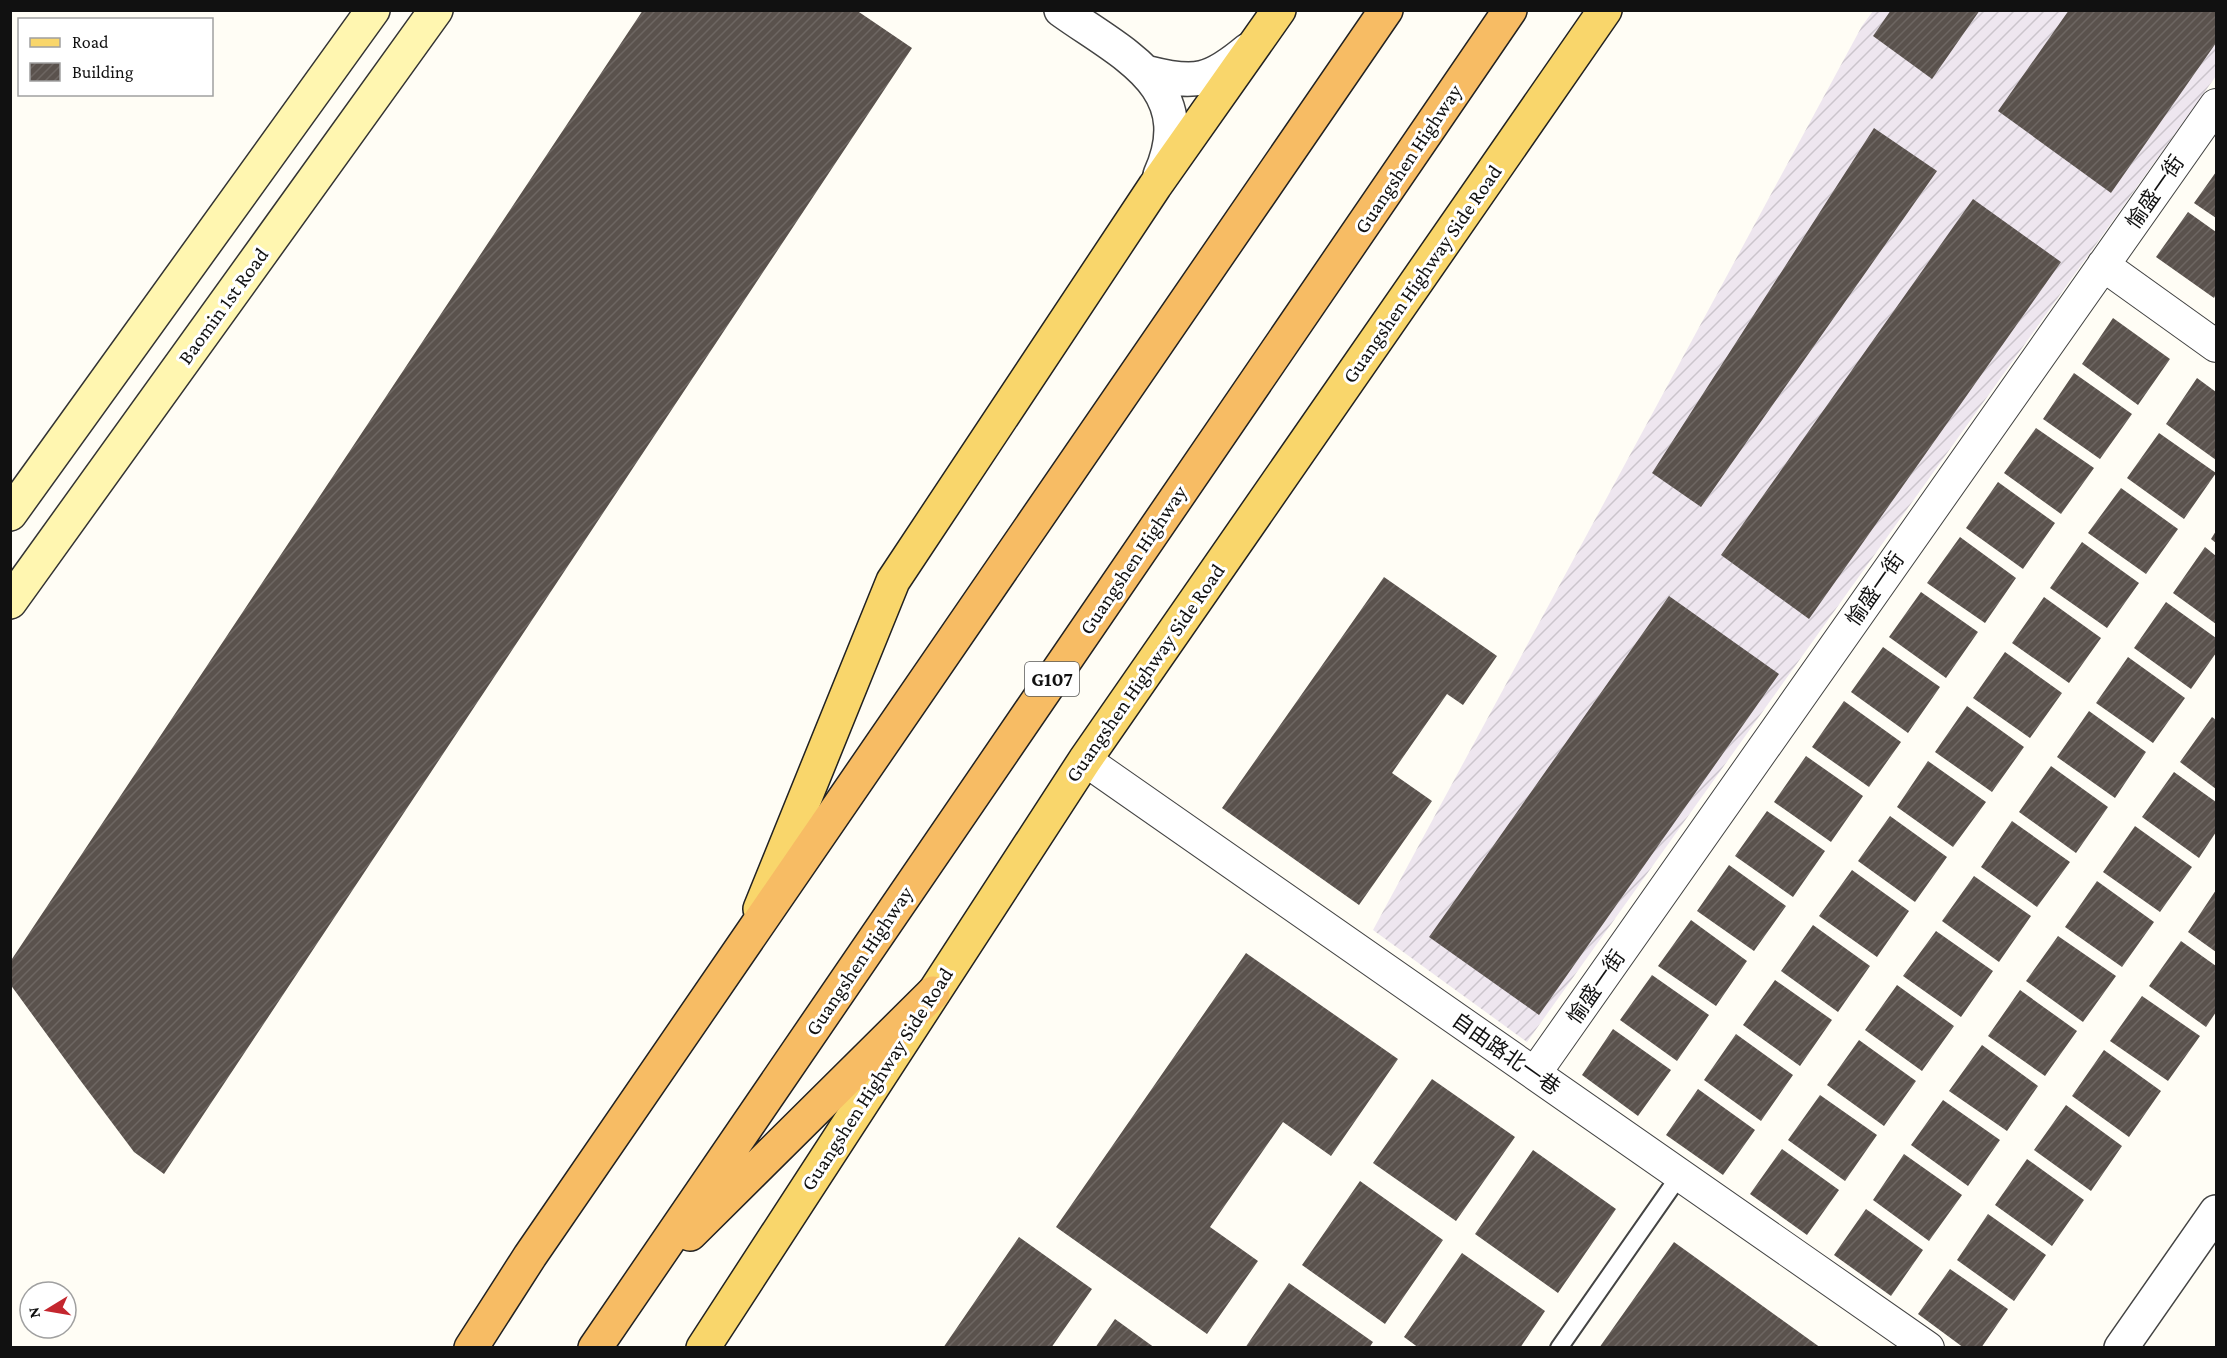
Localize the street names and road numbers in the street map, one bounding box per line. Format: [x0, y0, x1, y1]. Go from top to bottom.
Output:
street label: Guangshen Highway [1349, 80, 1467, 238]
street label: 愉盛一街 [2121, 151, 2189, 233]
street label: Guangshen Highway Side Road [1337, 160, 1507, 388]
street label: Baomin 1st Road [173, 243, 273, 369]
street label: Guangshen Highway [1074, 481, 1192, 639]
street label: 愉盛一街 [1841, 548, 1909, 630]
street label: Guangshen Highway Side Road [1060, 559, 1230, 787]
road number: G107 [1025, 662, 1079, 696]
street label: Guangshen Highway [800, 882, 918, 1040]
street label: 愉盛一街 [1562, 946, 1630, 1028]
street label: Guangshen Highway Side Road [796, 963, 958, 1195]
street label: 自由路北一巷 [1448, 1008, 1564, 1100]

